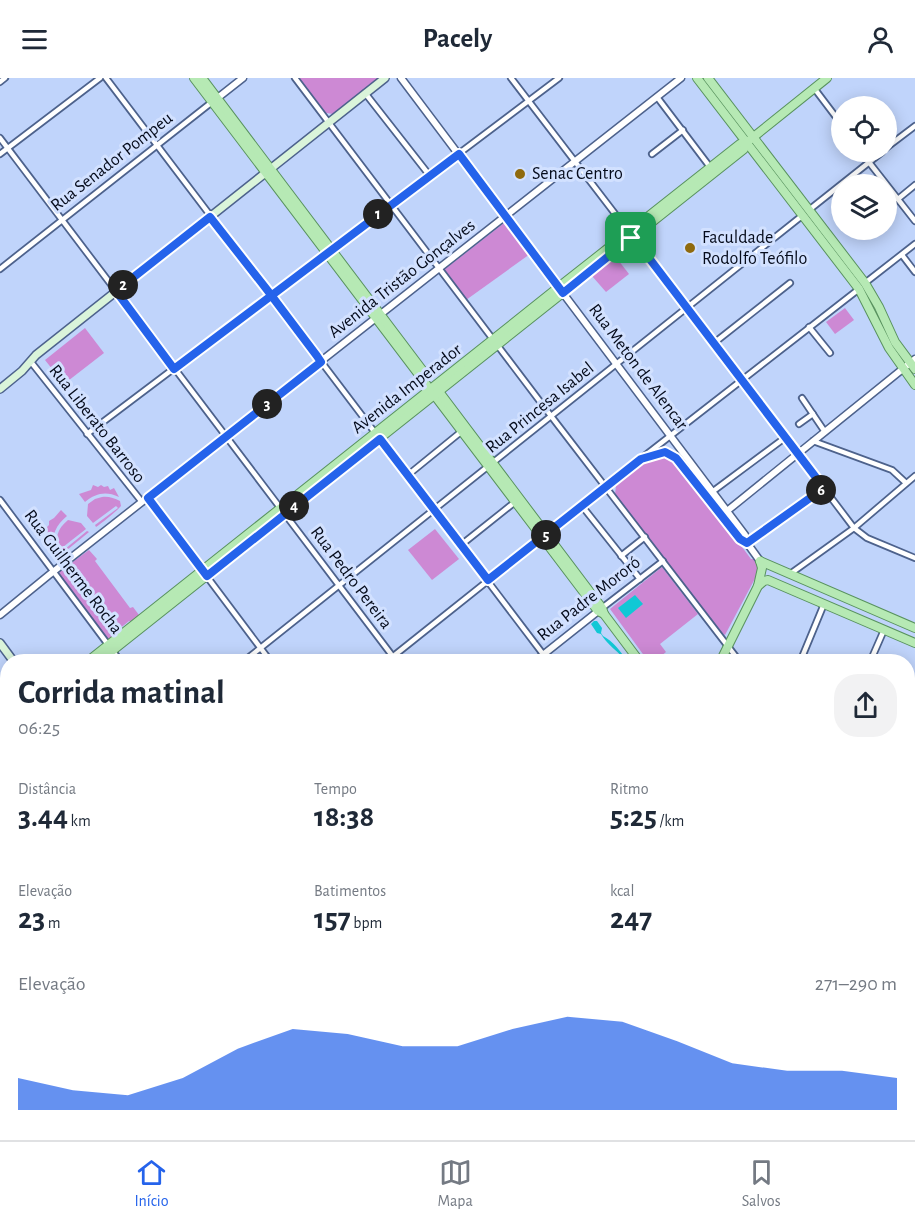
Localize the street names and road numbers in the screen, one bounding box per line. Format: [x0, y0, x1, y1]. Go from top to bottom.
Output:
street label: Rua Senador Pompeu [48, 109, 176, 215]
street label: Avenida Tristão Gonçalves [325, 216, 479, 342]
street label: Rua Meton de Alencar [585, 301, 691, 433]
street label: Avenida Imperador [349, 340, 466, 437]
street label: Rua Princesa Isabel [483, 359, 597, 457]
street label: Rua Liberato Barroso [45, 362, 149, 487]
street label: Rua Guilherme Rocha [21, 507, 125, 637]
street label: Rua Pedro Pereira [307, 523, 395, 633]
street label: Rua Padre Mororó [534, 553, 644, 645]

